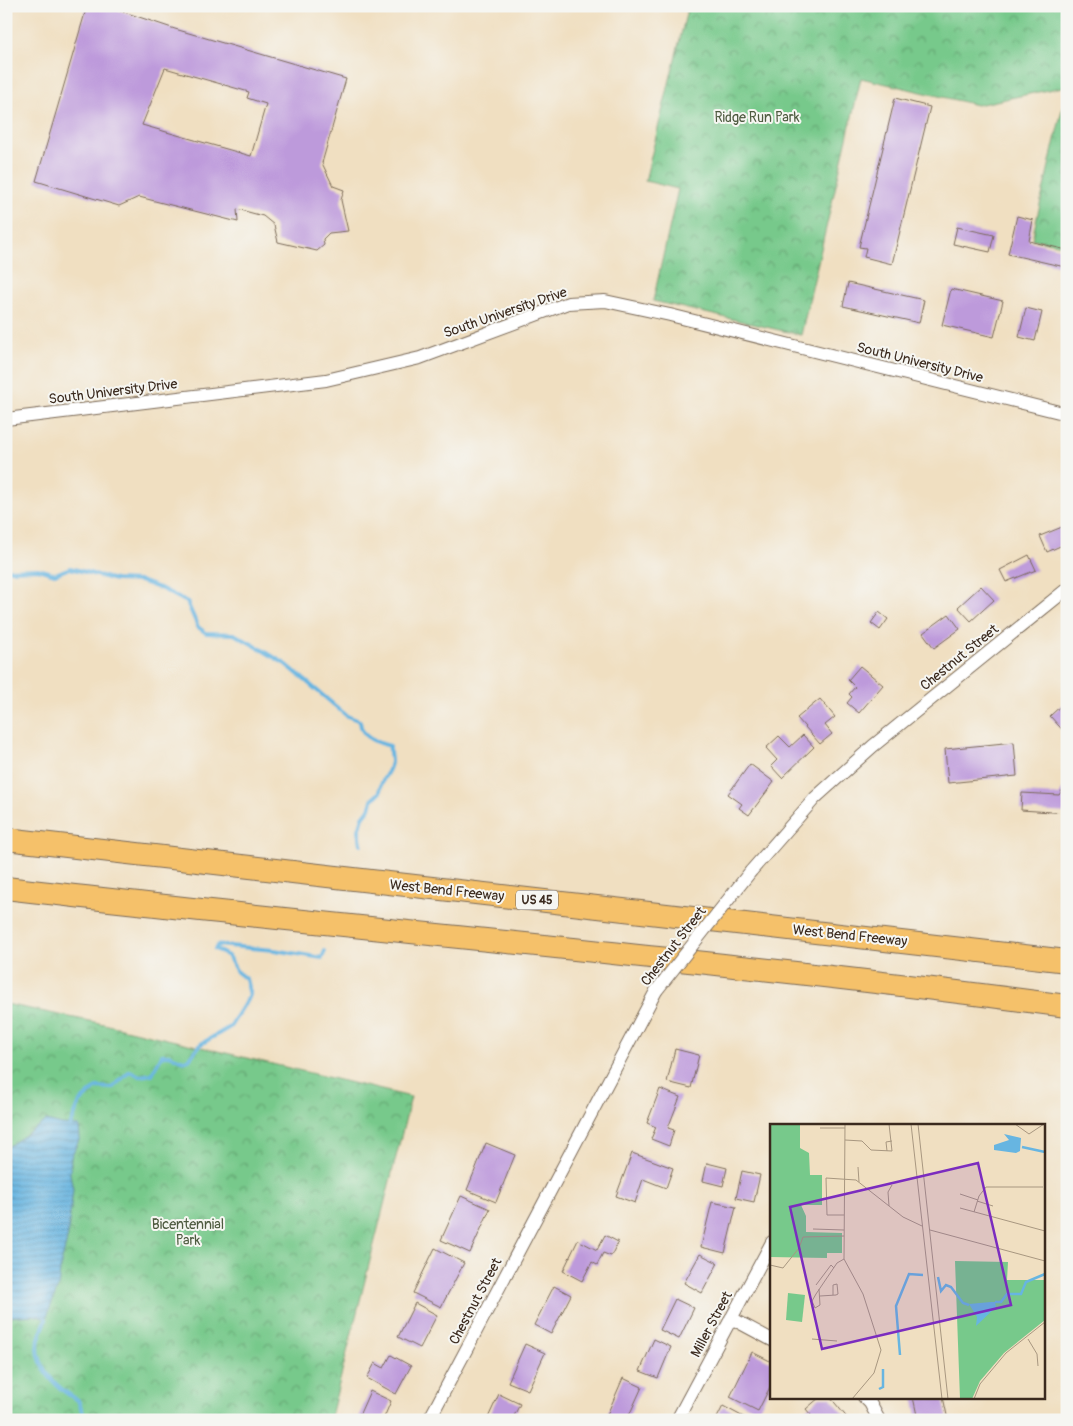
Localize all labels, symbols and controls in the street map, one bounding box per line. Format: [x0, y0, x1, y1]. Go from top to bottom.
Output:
park label: Ridge Run Park [715, 109, 800, 126]
street label: South University Drive [441, 283, 569, 342]
street label: South University Drive [855, 339, 985, 386]
street label: South University Drive [48, 375, 178, 408]
street label: Chestnut Street [917, 620, 1002, 694]
street label: West Bend Freeway [389, 876, 505, 905]
road number: US 45 [516, 890, 558, 910]
street label: Chestnut Street [637, 903, 710, 989]
street label: West Bend Freeway [792, 921, 908, 950]
inset map [770, 1124, 1046, 1398]
park label: Bicentennial Park [152, 1216, 224, 1249]
street label: Chestnut Street [445, 1255, 506, 1347]
street label: Miller Street [687, 1288, 736, 1360]

